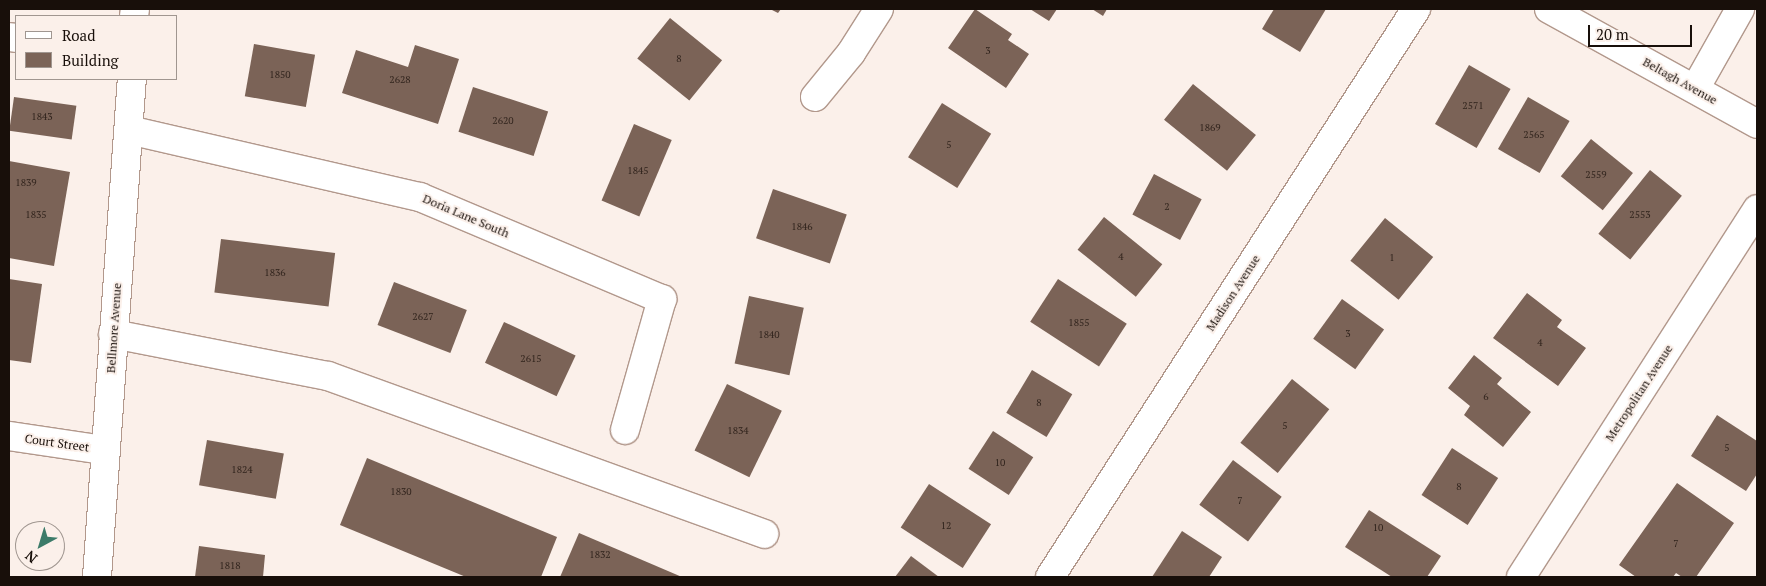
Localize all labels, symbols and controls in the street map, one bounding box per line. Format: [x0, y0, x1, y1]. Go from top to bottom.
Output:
legend [15, 15, 178, 80]
scale bar [1591, 15, 1695, 47]
text: 20 m [1596, 24, 1629, 44]
text: Road [62, 25, 95, 45]
house number: 3 [985, 45, 991, 57]
text: Building [62, 50, 119, 70]
house number: 8 [676, 53, 682, 65]
street label: Beltagh Avenue [1640, 55, 1720, 107]
house number: 1850 [269, 69, 291, 81]
house number: 2628 [389, 74, 411, 86]
house number: 2571 [1462, 100, 1484, 112]
house number: 1843 [31, 111, 53, 123]
house number: 2620 [492, 115, 514, 127]
house number: 1869 [1199, 122, 1221, 134]
house number: 2565 [1523, 129, 1545, 141]
house number: 5 [946, 139, 952, 151]
house number: 1845 [627, 165, 649, 177]
house number: 2559 [1585, 169, 1607, 181]
house number: 1839 [15, 177, 37, 189]
street label: Doria Lane South [421, 191, 511, 241]
house number: 2 [1164, 201, 1170, 213]
house number: 1835 [25, 209, 47, 221]
house number: 2553 [1629, 209, 1651, 221]
house number: 1846 [791, 221, 813, 233]
house number: 4 [1118, 251, 1124, 263]
street label: Madison Avenue [1203, 252, 1263, 334]
house number: 1 [1389, 252, 1395, 264]
house number: 1836 [264, 267, 286, 279]
street label: Bellmore Avenue [104, 282, 124, 374]
house number: 2627 [412, 311, 434, 323]
house number: 1855 [1068, 317, 1090, 329]
house number: 3 [1345, 328, 1351, 340]
house number: 1840 [758, 329, 780, 341]
house number: 4 [1537, 337, 1543, 349]
street label: Metropolitan Avenue [1602, 342, 1676, 444]
house number: 2615 [520, 353, 542, 365]
house number: 6 [1483, 391, 1489, 403]
house number: 8 [1036, 397, 1042, 409]
house number: 5 [1282, 420, 1288, 432]
house number: 1834 [727, 425, 749, 437]
street label: Court Street [24, 431, 90, 455]
house number: 5 [1724, 442, 1730, 454]
house number: 10 [995, 457, 1005, 469]
house number: 1824 [231, 464, 253, 476]
house number: 8 [1456, 481, 1462, 493]
house number: 1830 [390, 486, 412, 498]
house number: 7 [1237, 495, 1243, 507]
house number: 12 [941, 520, 951, 532]
north arrow [15, 521, 65, 571]
house number: 10 [1373, 522, 1383, 534]
house number: 7 [1673, 538, 1679, 550]
text: N [21, 547, 41, 568]
house number: 1832 [589, 549, 611, 561]
house number: 1818 [219, 560, 241, 572]

